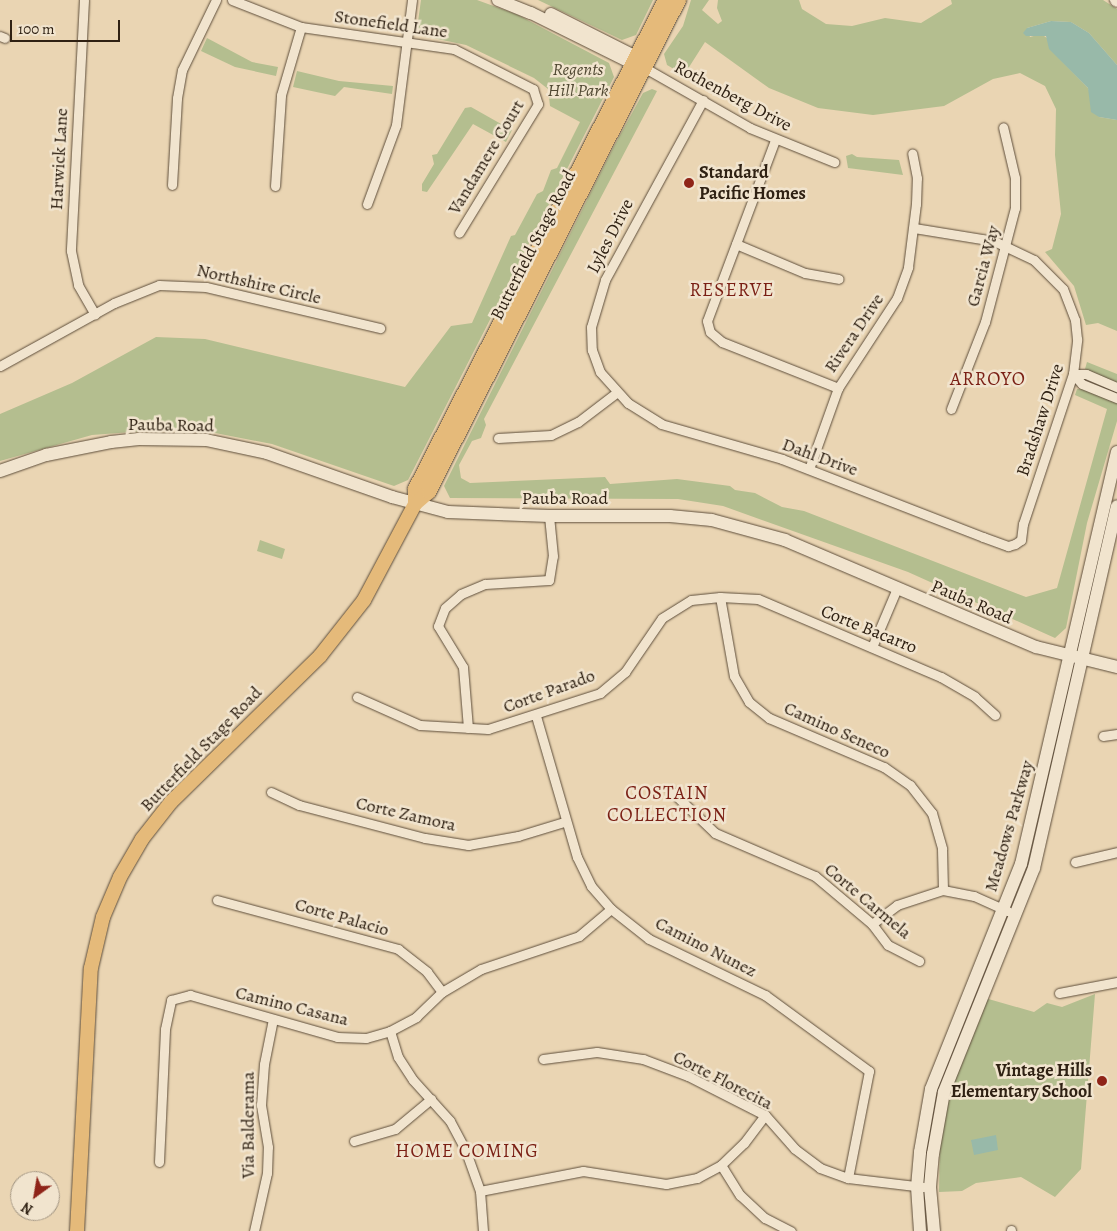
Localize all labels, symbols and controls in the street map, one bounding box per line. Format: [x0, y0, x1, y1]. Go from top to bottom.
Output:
street label: Stonefield Lane [333, 5, 449, 43]
scale bar [12, 10, 122, 42]
text: 100 m [18, 19, 55, 39]
street label: Rothenberg Drive [671, 56, 795, 136]
park label: Regents Hill Park [548, 59, 608, 102]
street label: Vandamere Court [443, 96, 529, 218]
street label: Harwick Lane [46, 107, 72, 211]
place label: Standard Pacific Homes [699, 162, 806, 204]
street label: Butterfield Stage Road [486, 166, 580, 324]
marker: Standard Pacific Homes [683, 177, 695, 189]
street label: Lyles Drive [582, 195, 638, 277]
street label: Garcia Way [962, 223, 1004, 309]
street label: Northshire Circle [195, 259, 323, 309]
district label: RESERVE [689, 280, 775, 302]
street label: Rivera Drive [820, 289, 888, 377]
street label: Bradshaw Drive [1012, 361, 1068, 479]
district label: ARROYO [949, 369, 1027, 391]
street label: Pauba Road [128, 413, 214, 437]
street label: Dahl Drive [779, 433, 861, 481]
street label: Pauba Road [522, 487, 608, 509]
street label: Pauba Road [928, 575, 1016, 629]
street label: Corte Bacarro [818, 600, 920, 658]
street label: Corte Parado [500, 664, 598, 718]
street label: Butterfield Stage Road [136, 682, 266, 816]
street label: Camino Seneco [781, 697, 893, 763]
street label: Meadows Parkway [980, 758, 1038, 894]
district label: COSTAIN COLLECTION [606, 783, 728, 827]
street label: Corte Zamora [354, 792, 458, 836]
street label: Corte Carmela [820, 858, 916, 944]
street label: Corte Palacio [293, 893, 391, 941]
street label: Camino Nunez [652, 912, 760, 982]
street label: Camino Casana [233, 982, 351, 1030]
street label: Corte Florecita [670, 1046, 776, 1114]
place label: Vintage Hills Elementary School [951, 1060, 1092, 1102]
street label: Via Balderama [237, 1071, 259, 1179]
marker: Vintage Hills Elementary School [1096, 1075, 1108, 1087]
district label: HOME COMING [394, 1141, 540, 1163]
north arrow [10, 1171, 60, 1221]
text: N [18, 1198, 37, 1219]

